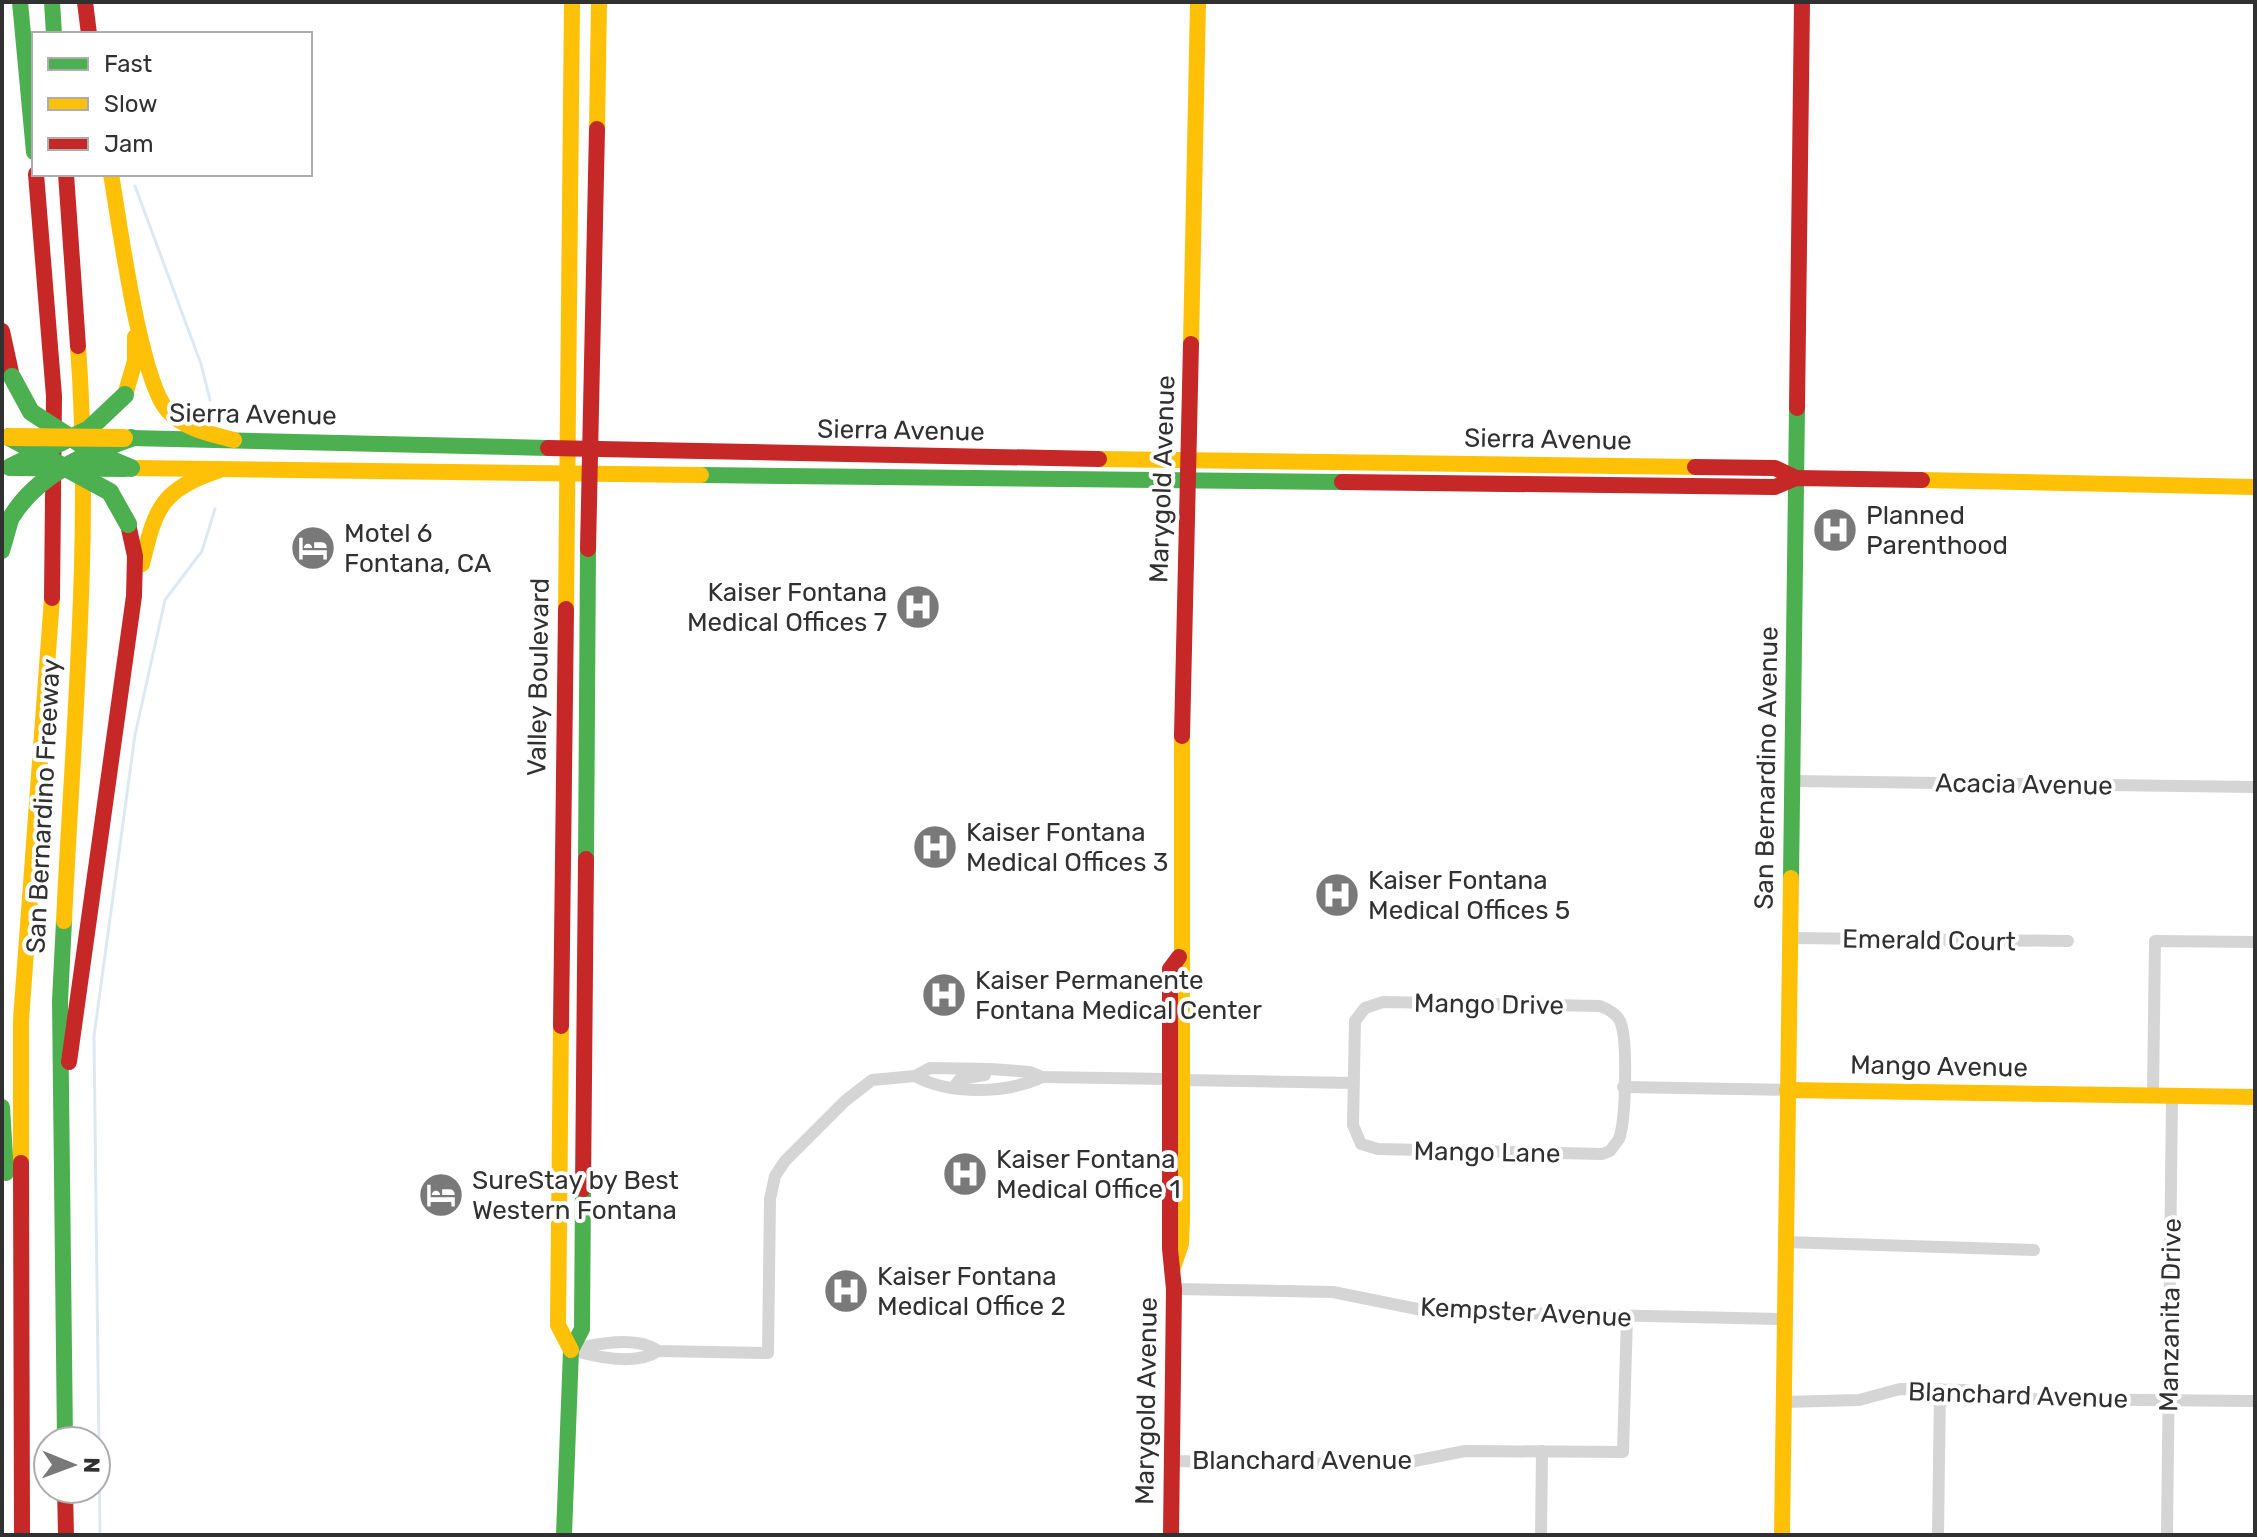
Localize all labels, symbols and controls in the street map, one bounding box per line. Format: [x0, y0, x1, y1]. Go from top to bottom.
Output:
legend [32, 32, 312, 176]
text: Fast [104, 50, 152, 78]
text: Slow [104, 90, 157, 118]
text: Jam [104, 130, 154, 158]
street label: Marygold Avenue [1143, 375, 1182, 583]
street label: Sierra Avenue [169, 398, 337, 431]
street label: Sierra Avenue [817, 414, 985, 447]
street label: Sierra Avenue [1464, 423, 1632, 456]
place label: Planned Parenthood [1866, 500, 2008, 561]
hospital icon: Planned Parenthood [1811, 506, 1859, 554]
place label: Motel 6 Fontana, CA [344, 518, 491, 579]
hotel icon: Motel 6 Fontana, CA [289, 524, 337, 572]
place label: Kaiser Fontana Medical Offices 7 [687, 577, 887, 638]
street label: Valley Boulevard [521, 578, 556, 776]
hospital icon: Kaiser Fontana Medical Offices 7 [894, 583, 942, 631]
street label: San Bernardino Avenue [1749, 626, 1784, 910]
street label: San Bernardino Freeway [20, 658, 67, 954]
street label: Acacia Avenue [1935, 767, 2113, 802]
place label: Kaiser Fontana Medical Offices 3 [966, 817, 1168, 878]
hospital icon: Kaiser Fontana Medical Offices 3 [911, 823, 959, 871]
place label: Kaiser Fontana Medical Offices 5 [1368, 865, 1570, 926]
hospital icon: Kaiser Fontana Medical Offices 5 [1313, 871, 1361, 919]
street label: Emerald Court [1842, 923, 2016, 958]
place label: Kaiser Permanente Fontana Medical Center [975, 965, 1262, 1026]
hospital icon: Kaiser Permanente Fontana Medical Center [920, 971, 968, 1019]
street label: Mango Drive [1414, 988, 1564, 1021]
street label: Mango Avenue [1850, 1049, 2028, 1084]
street label: Mango Lane [1413, 1136, 1561, 1169]
place label: Kaiser Fontana Medical Office 1 [996, 1144, 1181, 1205]
hospital icon: Kaiser Fontana Medical Office 1 [941, 1150, 989, 1198]
place label: SureStay by Best Western Fontana [472, 1165, 679, 1226]
hotel icon: SureStay by Best Western Fontana [417, 1171, 465, 1219]
street label: Manzanita Drive [2153, 1218, 2188, 1412]
place label: Kaiser Fontana Medical Office 2 [877, 1261, 1066, 1322]
hospital icon: Kaiser Fontana Medical Office 2 [822, 1267, 870, 1315]
street label: Kempster Avenue [1419, 1291, 1633, 1334]
street label: Marygold Avenue [1129, 1297, 1164, 1505]
street label: Blanchard Avenue [1907, 1376, 2129, 1415]
north arrow [32, 1425, 112, 1505]
street label: Blanchard Avenue [1192, 1445, 1412, 1476]
text: N [78, 1457, 105, 1473]

